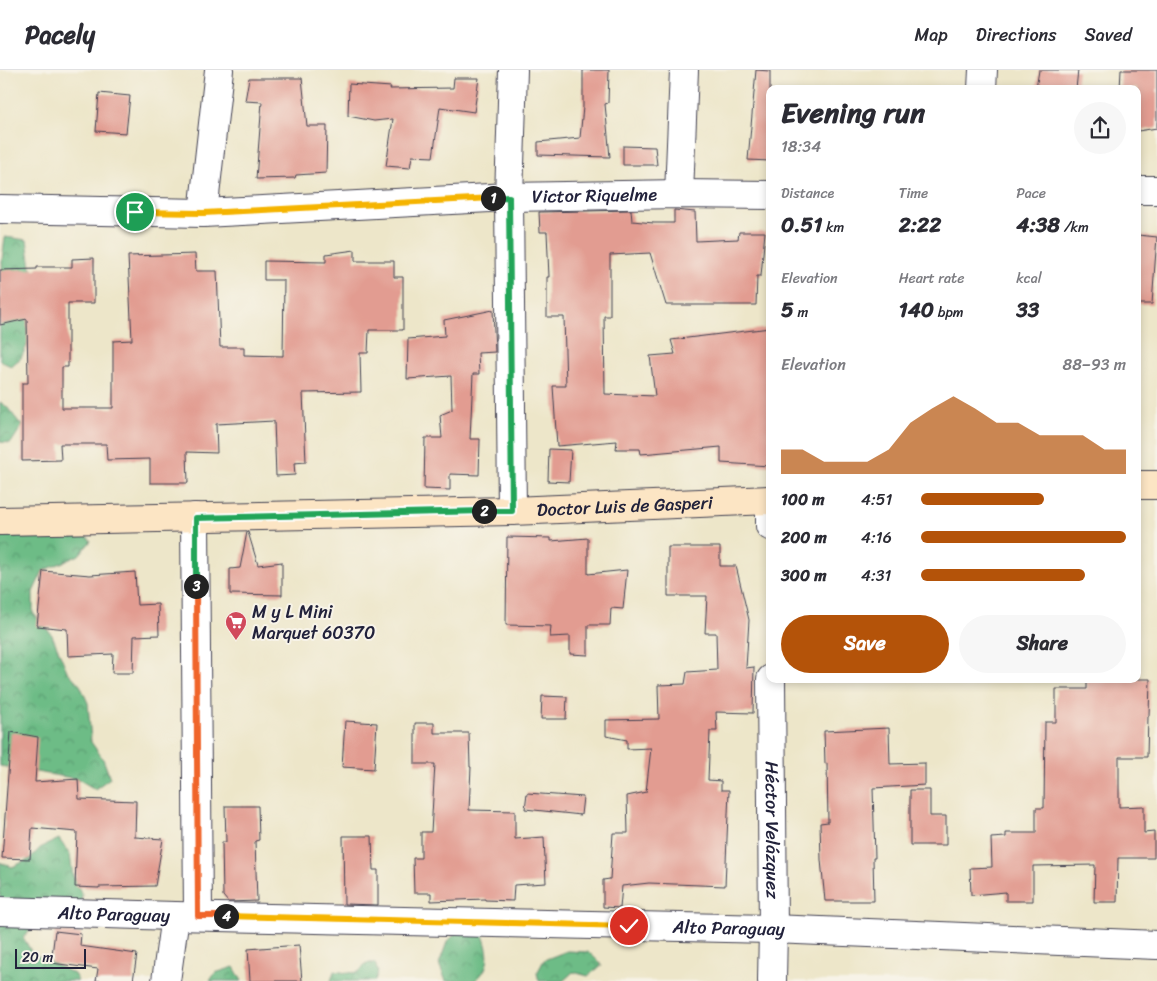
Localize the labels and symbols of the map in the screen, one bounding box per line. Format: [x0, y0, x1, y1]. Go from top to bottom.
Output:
street label: Victor Riquelme [532, 178, 658, 213]
pin: 1 [480, 186, 506, 210]
pin [114, 191, 156, 233]
street label: Doctor Luis de Gasperi [536, 486, 715, 526]
pin: 2 [472, 498, 496, 524]
pin: 3 [184, 574, 208, 598]
place label: M y L Mini Marquet 60370 [252, 596, 375, 649]
supermarket icon: M y L Mini Marquet 60370 [224, 610, 248, 641]
street label: Héctor Velázquez [756, 761, 789, 899]
street label: Alto Paraguay [56, 897, 171, 932]
pin: 4 [214, 904, 238, 928]
pin [608, 905, 650, 947]
street label: Alto Paraguay [671, 911, 786, 946]
scale bar [15, 946, 86, 969]

